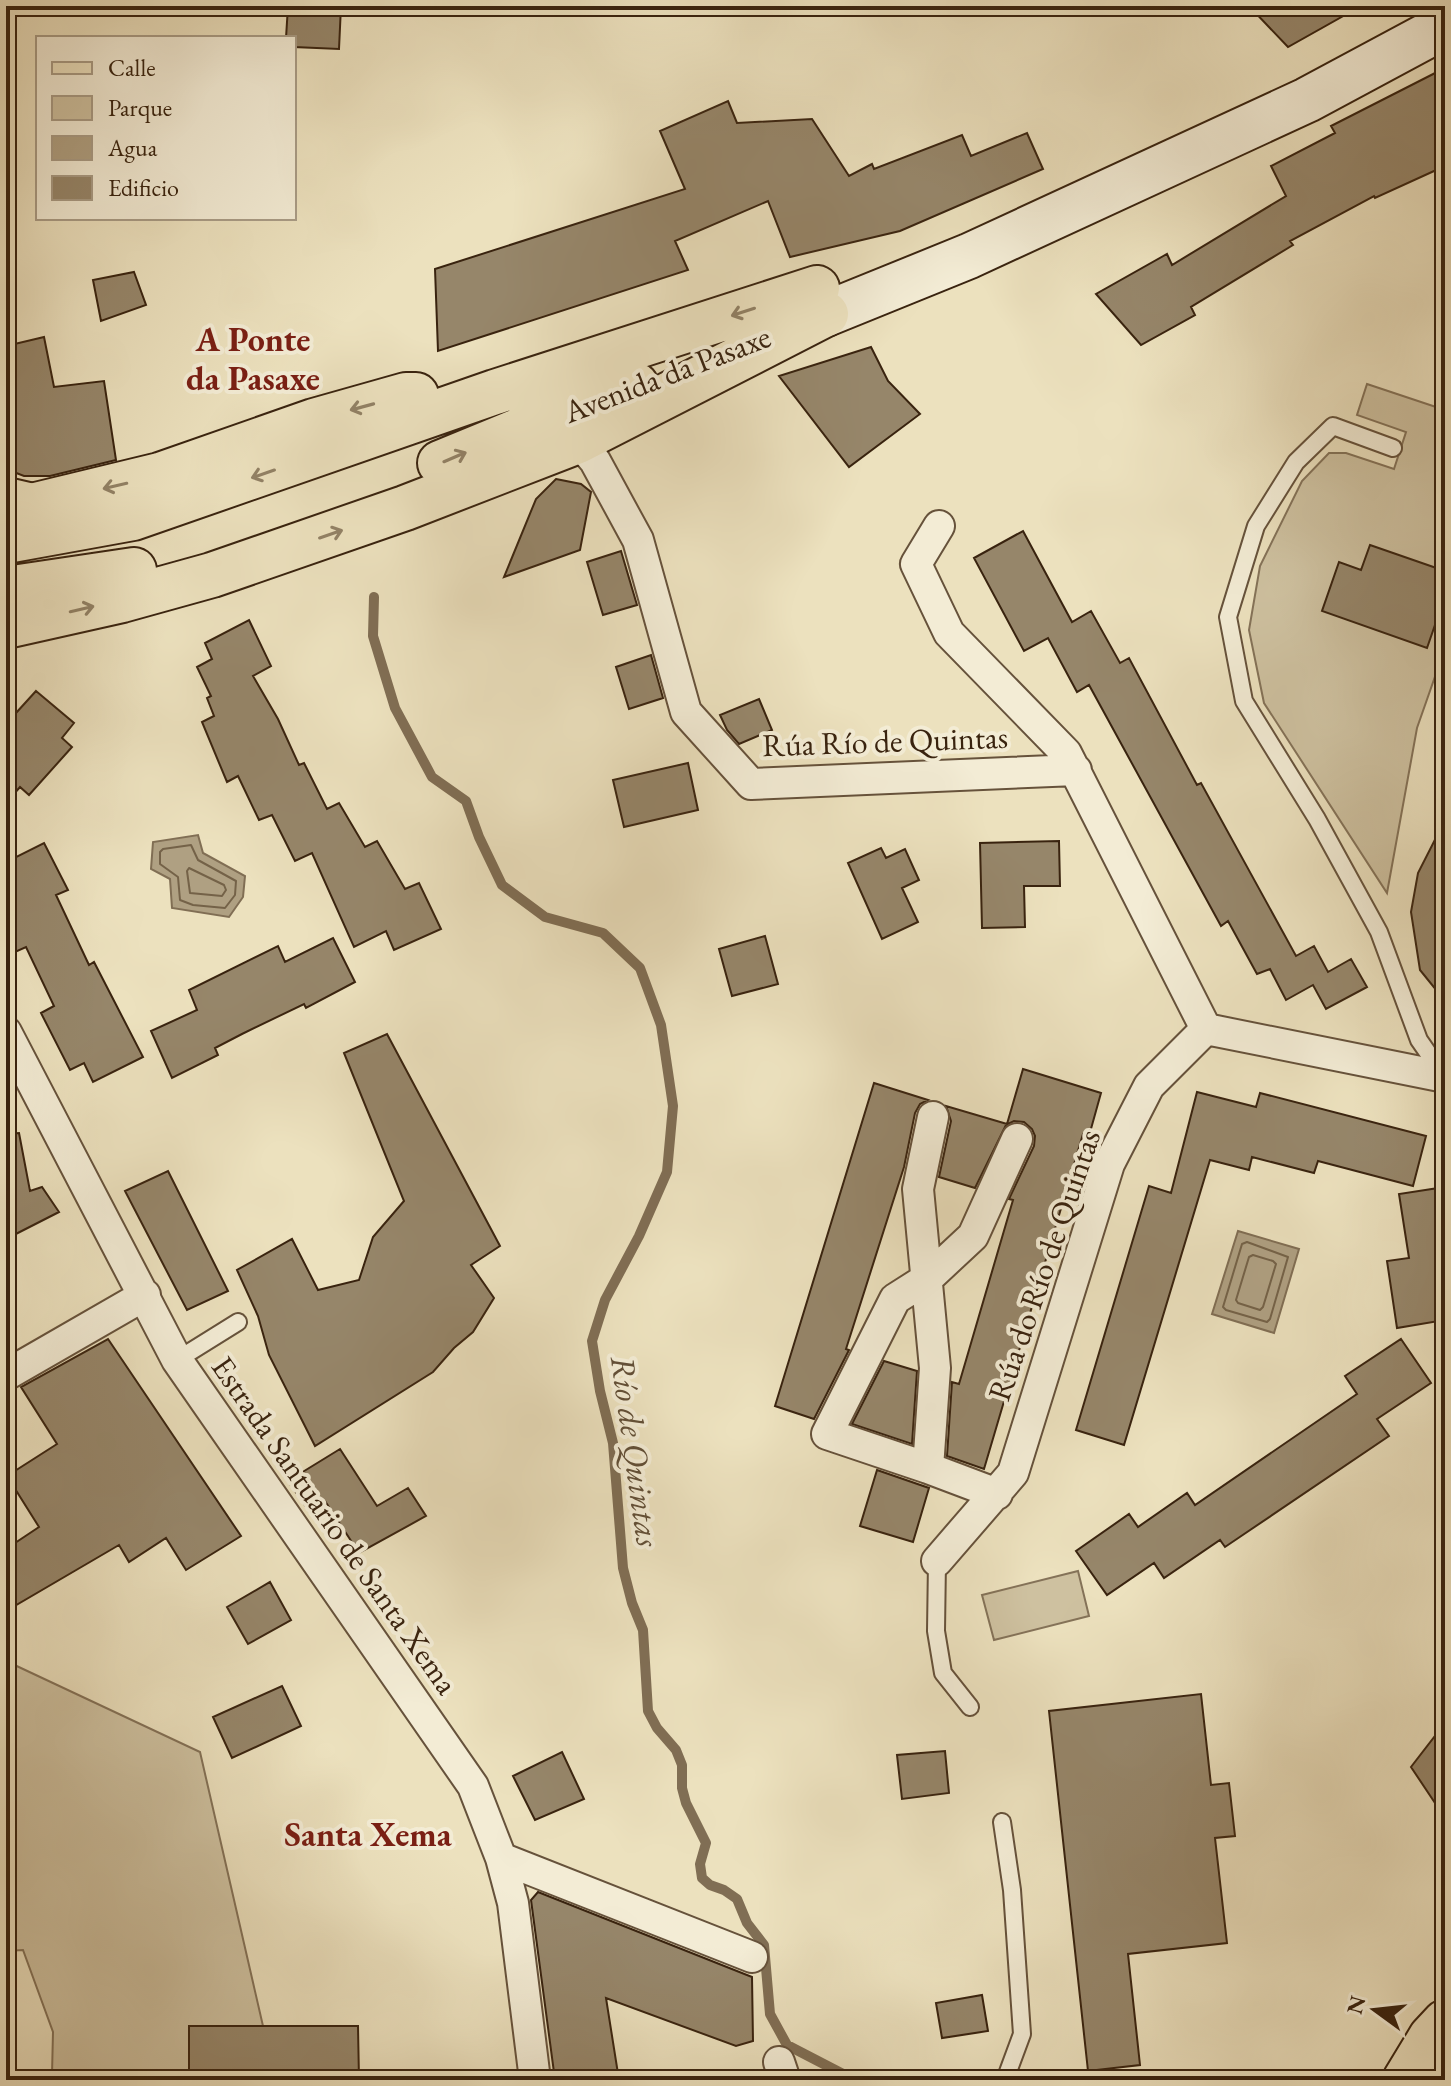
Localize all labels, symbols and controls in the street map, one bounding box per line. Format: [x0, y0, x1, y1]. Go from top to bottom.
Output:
legend [36, 36, 296, 220]
text: Calle [108, 52, 156, 83]
text: Parque [108, 92, 172, 123]
text: Agua [107, 132, 158, 163]
text: Edificio [108, 172, 179, 203]
one-way arrow [730, 305, 756, 320]
street label: Avenida da Pasaxe [557, 315, 776, 433]
district label: A Ponte da Pasaxe [186, 317, 320, 400]
one-way arrow [350, 400, 376, 415]
one-way arrow [442, 449, 467, 464]
one-way arrow [250, 467, 275, 482]
one-way arrow [102, 479, 128, 494]
one-way arrow [318, 525, 343, 540]
one-way arrow [69, 600, 94, 615]
street label: Rúa Río de Quintas [761, 716, 1009, 766]
street label: Rúa do Río de Quintas [978, 1124, 1110, 1406]
street label: Estrada Santuario de Santa Xema [202, 1348, 468, 1703]
water label: Río de Quintas [601, 1353, 671, 1550]
district label: Santa Xema [284, 1812, 453, 1856]
north arrow [1335, 1970, 1415, 2050]
text: N [1340, 1992, 1373, 2017]

